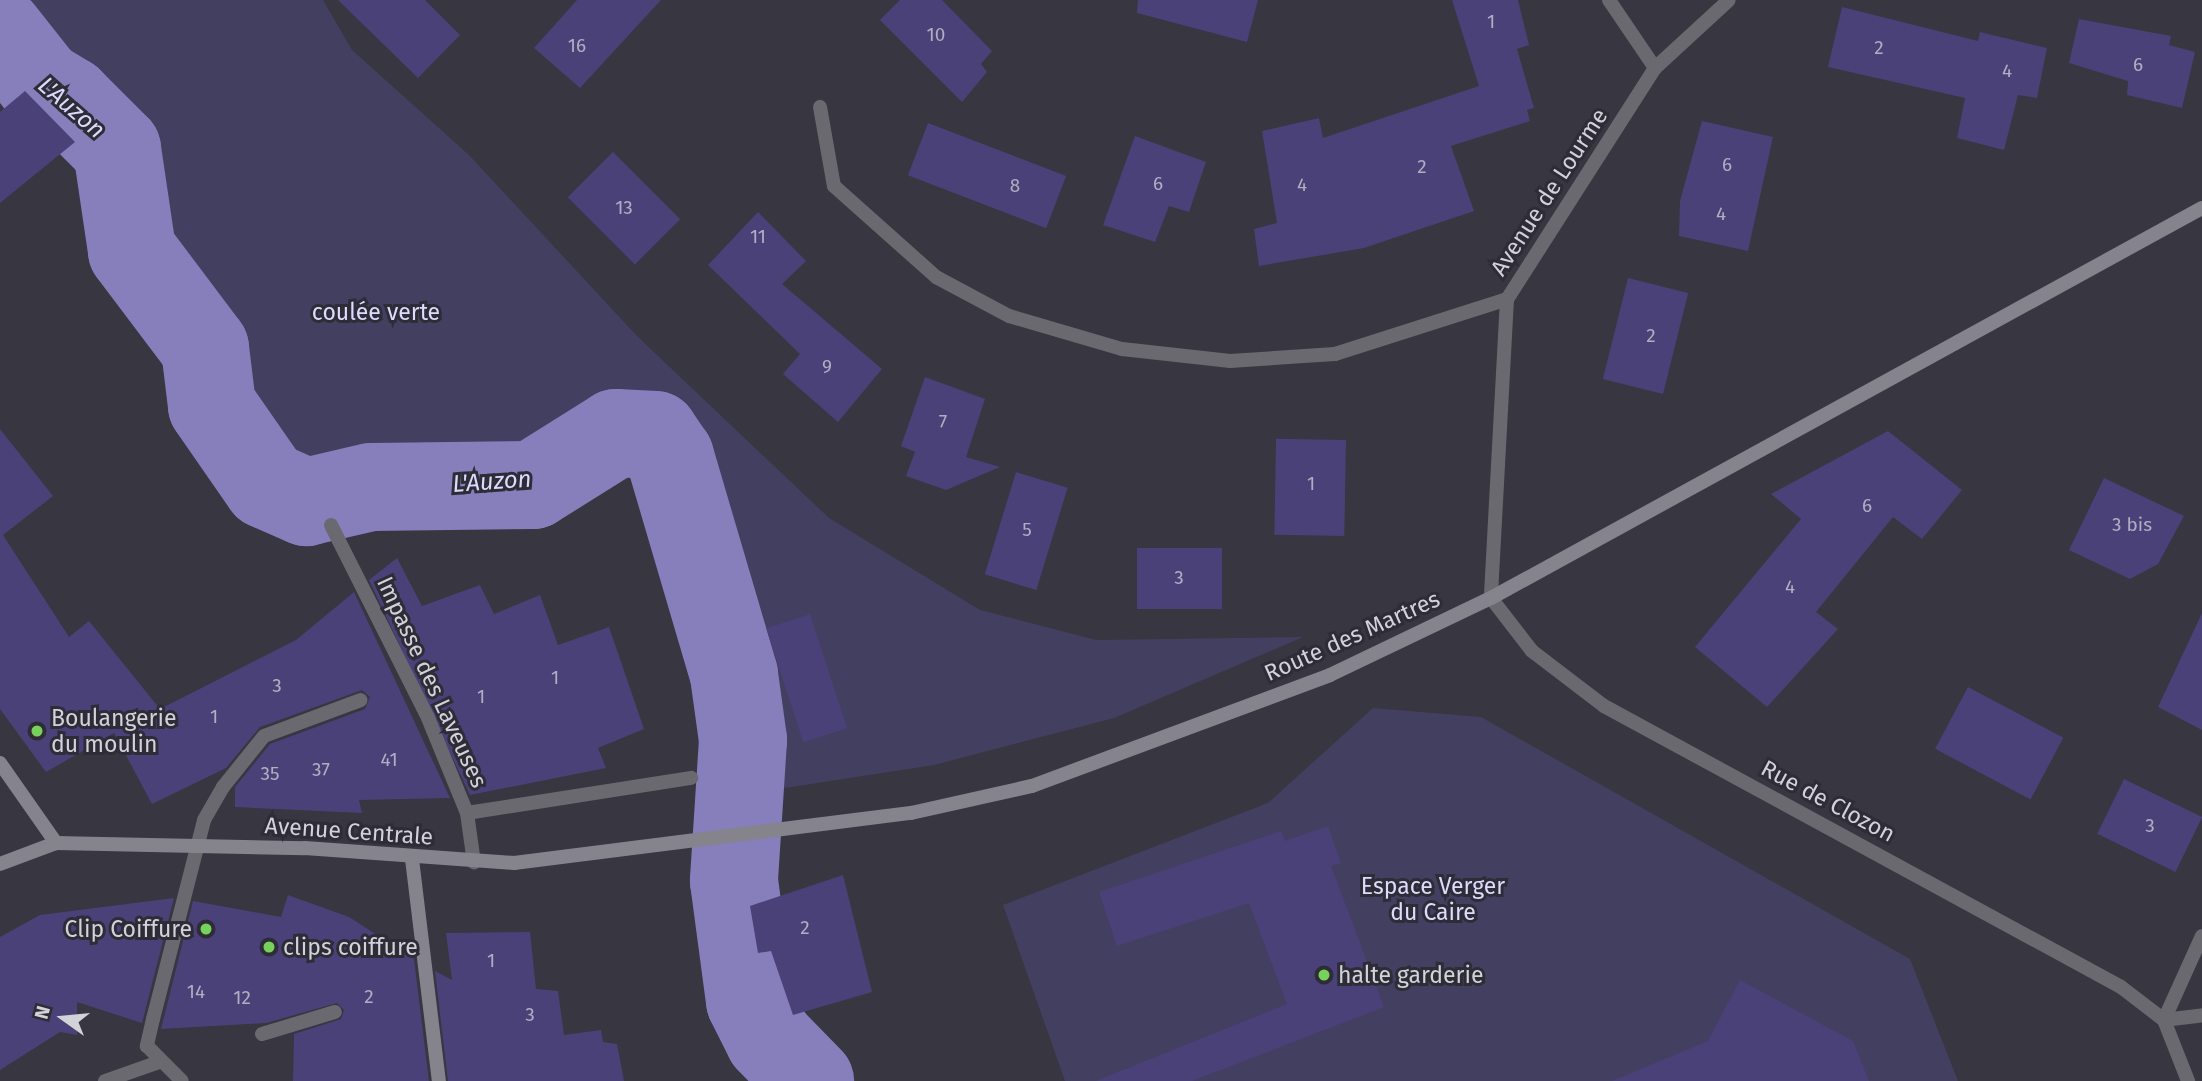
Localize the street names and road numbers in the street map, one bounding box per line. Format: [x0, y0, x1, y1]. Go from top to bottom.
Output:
street label: Avenue de Lourme [1485, 103, 1613, 281]
street label: Impasse des Laveuses [371, 572, 493, 792]
street label: Route des Martres [1260, 585, 1444, 687]
street label: Rue de Clozon [1756, 754, 1900, 848]
street label: Avenue Centrale [264, 811, 434, 851]

